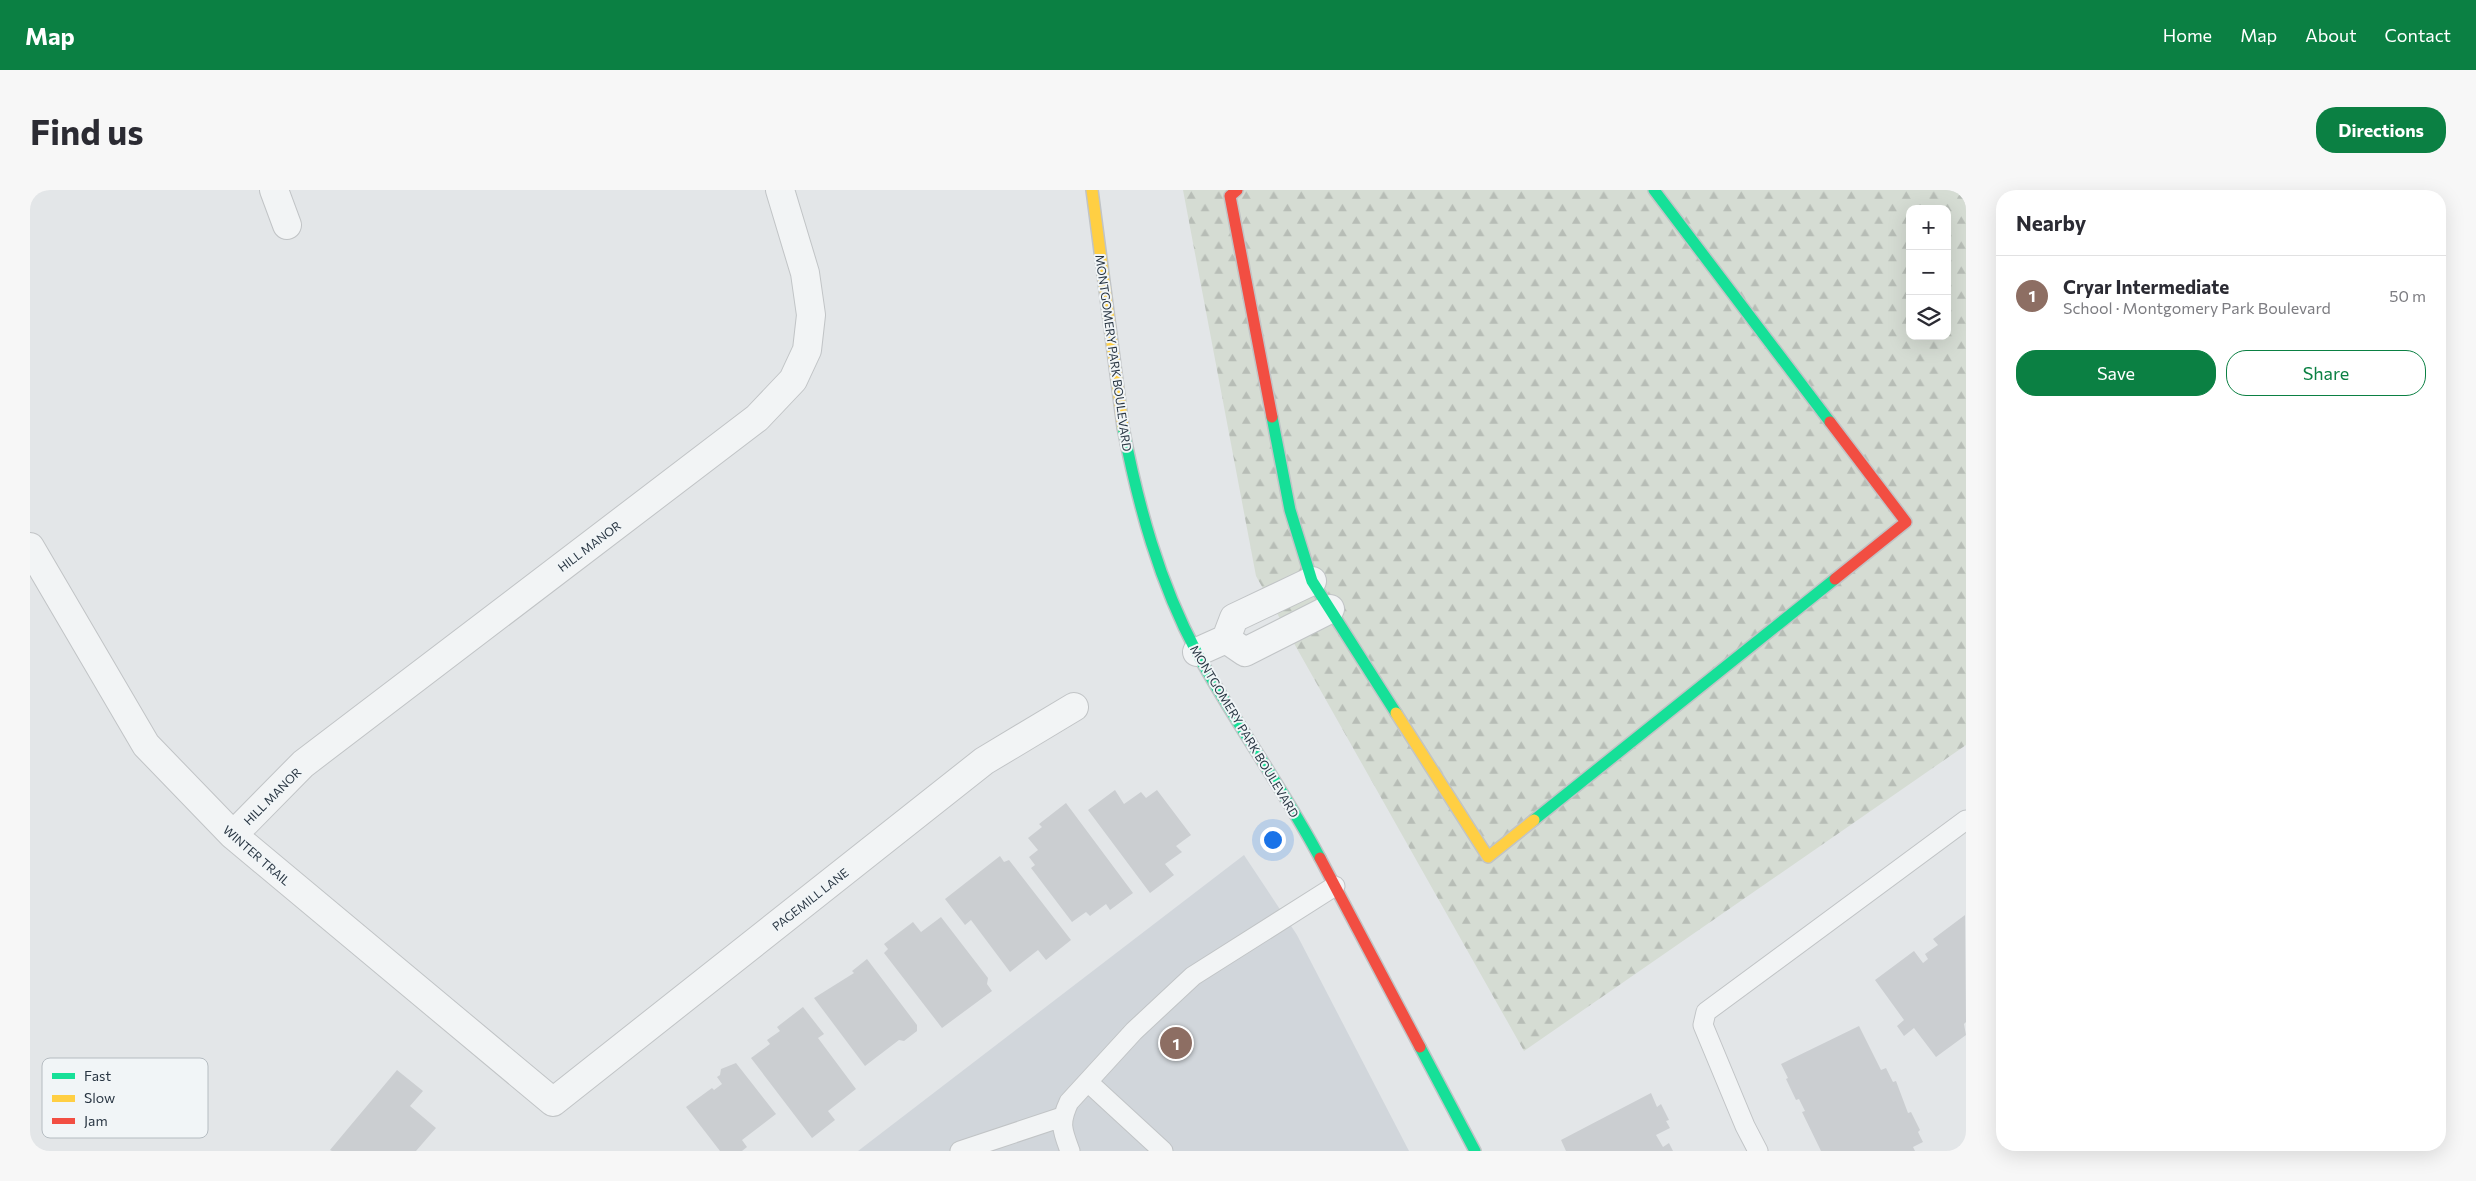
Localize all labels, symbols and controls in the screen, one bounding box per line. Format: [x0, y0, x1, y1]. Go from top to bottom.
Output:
text: Map [25, 21, 75, 50]
text: Home [2163, 24, 2212, 46]
text: Map [2240, 24, 2277, 46]
text: About [2305, 24, 2357, 46]
text: Contact [2385, 24, 2451, 46]
button: Directions [2316, 107, 2446, 153]
text: Find us [30, 109, 144, 152]
map controls [1906, 205, 1951, 340]
button: + [1906, 205, 1951, 250]
text: Nearby [2016, 210, 2086, 235]
button: − [1906, 250, 1951, 295]
street label: MONTGOMERY PARK BOULEVARD [1093, 254, 1135, 452]
text: Cryar Intermediate [2063, 275, 2229, 298]
text: 1 [2028, 286, 2036, 305]
text: 50 m [2389, 286, 2426, 305]
button: layers [1906, 295, 1951, 340]
text: School · Montgomery Park Boulevard [2063, 298, 2331, 317]
button: Save [2016, 350, 2216, 396]
button: Share [2226, 350, 2426, 396]
street label: HILL MANOR [555, 518, 623, 574]
street label: MONTGOMERY PARK BOULEVARD [1188, 642, 1302, 820]
street label: HILL MANOR [241, 765, 303, 827]
street label: WINTER TRAIL [221, 822, 293, 888]
your location [1260, 827, 1286, 853]
street label: PAGEMILL LANE [769, 865, 851, 933]
pin: 1 [1160, 1024, 1192, 1062]
legend [42, 1058, 208, 1138]
text: Fast [84, 1067, 111, 1084]
text: Slow [84, 1089, 115, 1106]
text: Jam [84, 1112, 108, 1129]

